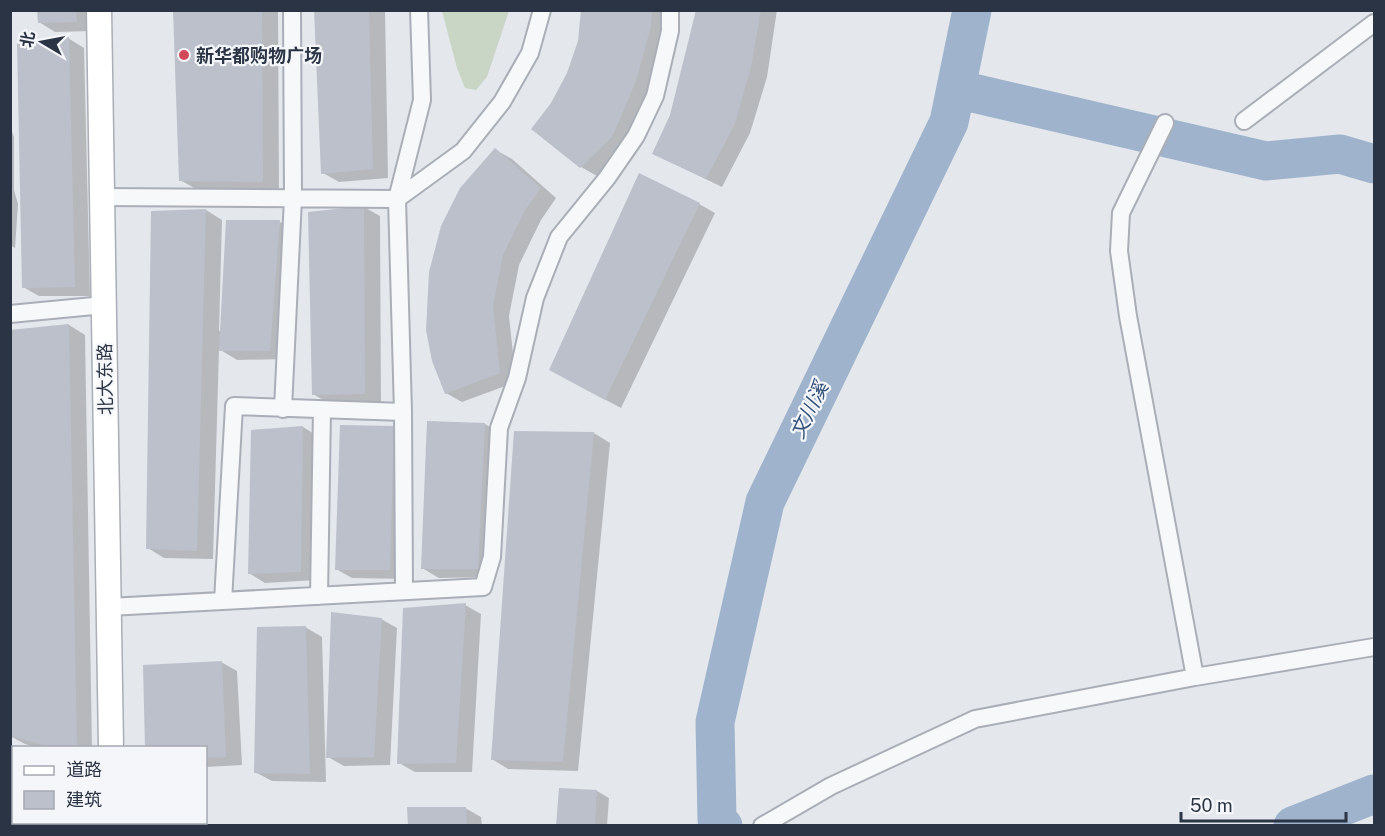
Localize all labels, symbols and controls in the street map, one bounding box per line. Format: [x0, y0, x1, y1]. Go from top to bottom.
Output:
north arrow [12, 12, 72, 72]
text: 北 [17, 30, 38, 49]
place label: 新华都购物广场 [196, 45, 322, 66]
marker: 新华都购物广场 [177, 48, 191, 62]
street label: 北大东路 [94, 343, 116, 415]
water label: 文川溪 [785, 376, 834, 442]
legend [12, 746, 207, 824]
text: 道路 [66, 759, 102, 780]
scale bar [1181, 785, 1346, 823]
text: 建筑 [66, 789, 102, 810]
text: 50 m [1190, 795, 1233, 816]

